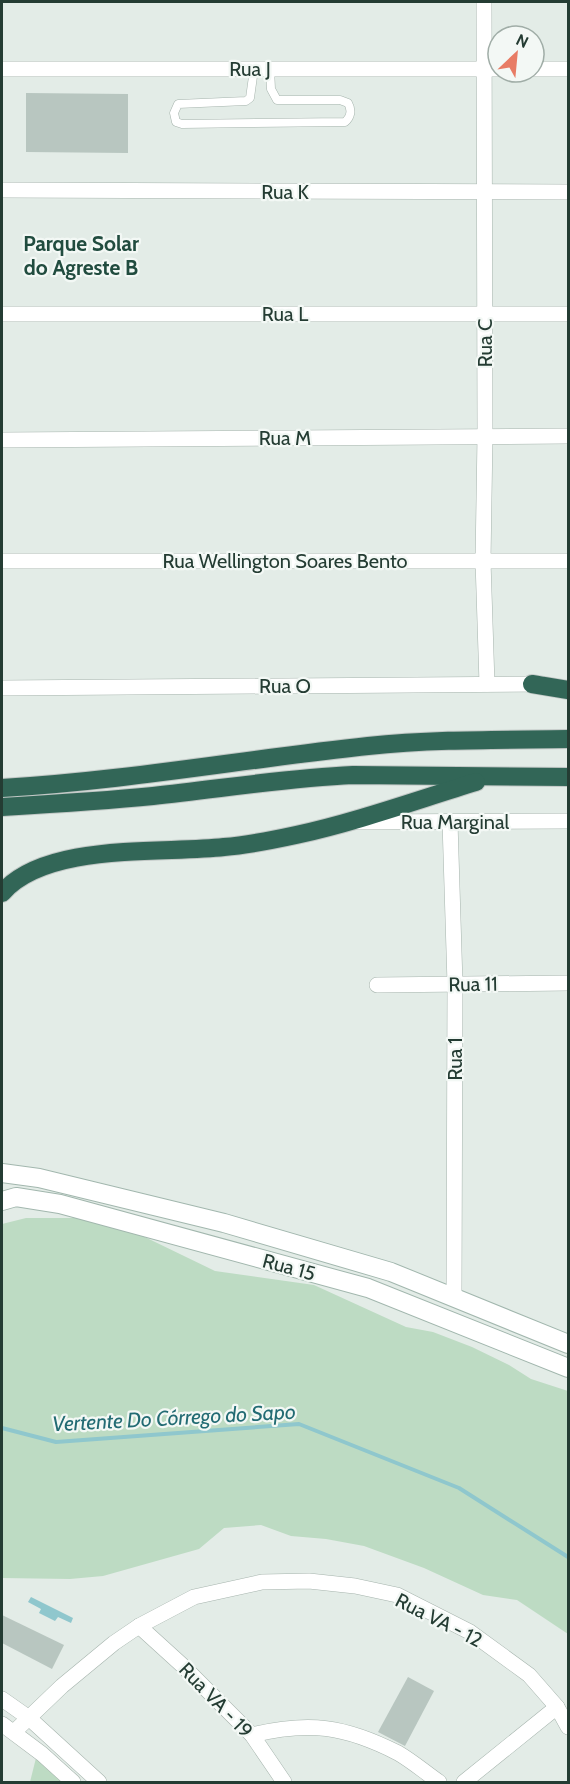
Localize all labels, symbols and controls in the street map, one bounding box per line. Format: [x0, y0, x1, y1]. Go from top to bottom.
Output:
north arrow [486, 24, 546, 84]
text: N [513, 30, 532, 52]
street label: Rua J [229, 57, 271, 81]
street label: Rua K [261, 180, 310, 204]
district label: Parque Solar do Agreste B [23, 231, 139, 280]
street label: Rua L [262, 302, 308, 326]
street label: Rua C [473, 319, 497, 367]
street label: Rua M [259, 426, 311, 450]
street label: Rua Wellington Soares Bento [162, 549, 408, 573]
street label: Rua O [259, 674, 311, 698]
street label: Rua Marginal [401, 810, 509, 834]
street label: Rua 11 [448, 972, 498, 996]
street label: Rua 1 [443, 1038, 467, 1080]
street label: Rua 15 [260, 1248, 318, 1286]
water label: Vertente Do Córrego do Sapo [52, 1399, 296, 1436]
street label: Rua VA - 12 [391, 1588, 487, 1652]
street label: Rua VA - 19 [174, 1657, 258, 1743]

